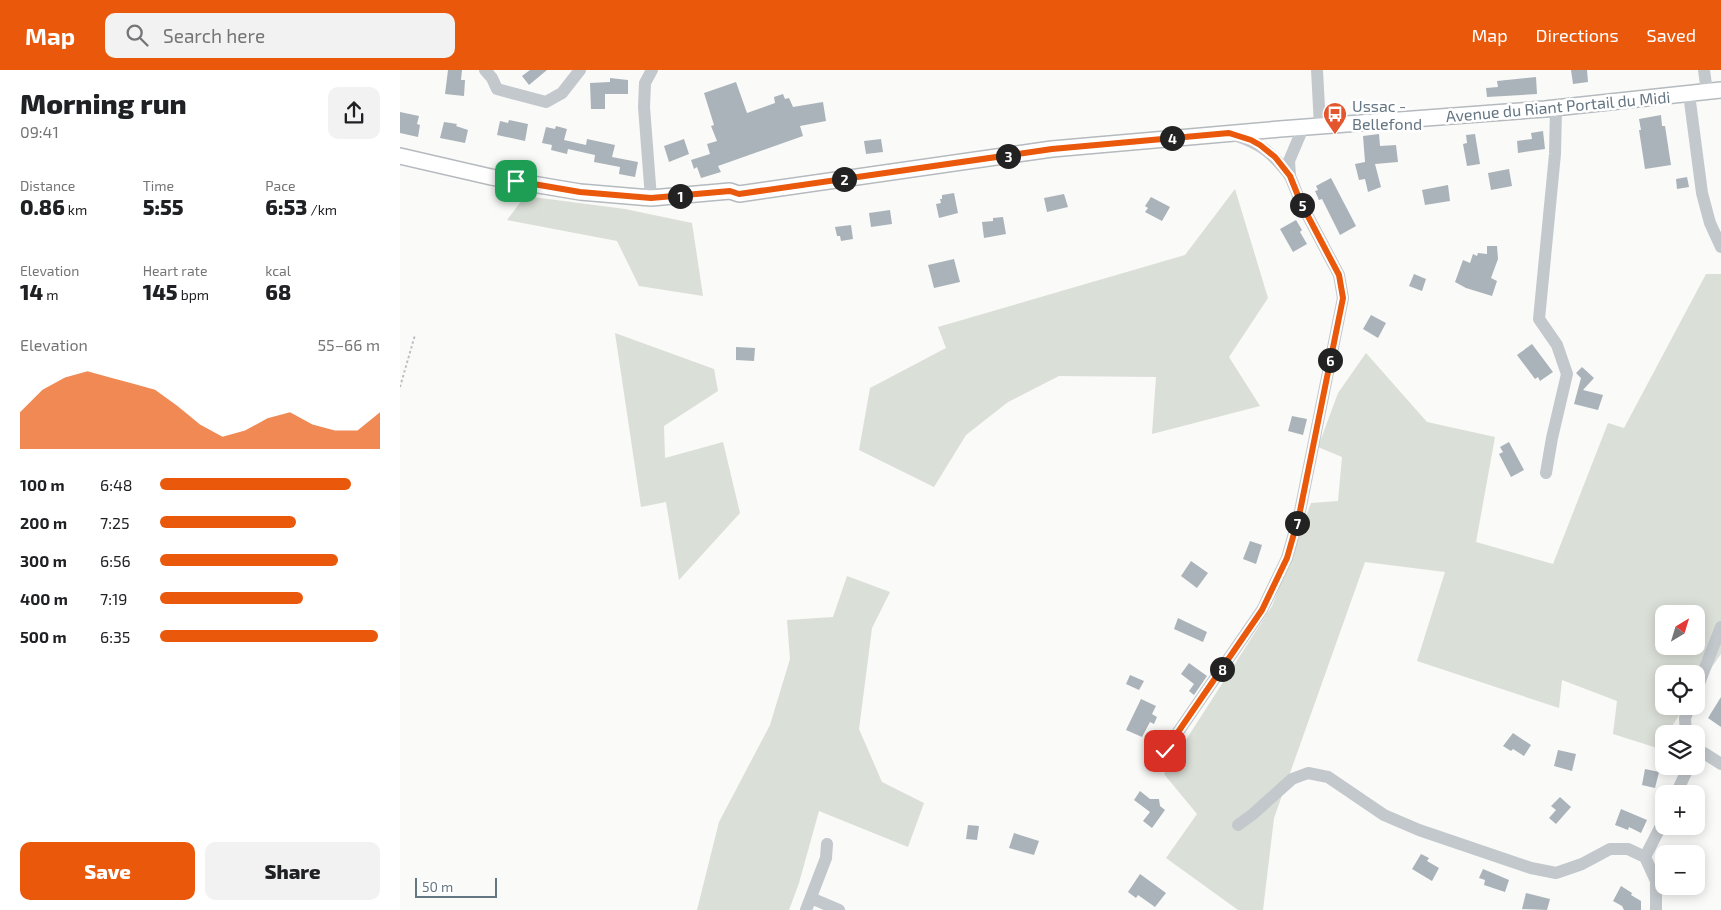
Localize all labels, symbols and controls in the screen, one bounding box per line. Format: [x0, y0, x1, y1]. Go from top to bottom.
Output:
search box [105, 13, 455, 58]
text: Map [25, 21, 75, 50]
icon: search [123, 21, 151, 49]
text: Search here [163, 24, 265, 47]
text: Map [1471, 24, 1508, 46]
text: Directions [1536, 24, 1619, 46]
text: Saved [1647, 24, 1696, 46]
text: Morning run [20, 86, 187, 120]
button: share [328, 87, 380, 139]
street label: Avenue du Riant Portail du Midi [1445, 87, 1671, 125]
place label: Ussac - Bellefond [1352, 96, 1422, 133]
bus stop icon: Ussac - Bellefond [1322, 101, 1348, 135]
text: 09:41 [20, 122, 59, 141]
pin: 4 [1160, 126, 1184, 150]
text: 4 [1168, 130, 1177, 147]
pin: 3 [996, 144, 1020, 168]
text: 3 [1005, 148, 1012, 165]
pin [495, 160, 537, 202]
pin: 2 [832, 166, 856, 192]
icon: arrive [502, 167, 530, 195]
text: 2 [840, 171, 849, 188]
text: Distance [20, 177, 75, 194]
text: Time [143, 177, 174, 194]
text: Pace [265, 177, 295, 194]
pin: 1 [668, 184, 692, 208]
text: 1 [677, 188, 684, 205]
pin: 5 [1290, 192, 1314, 218]
text: 0.86 [20, 194, 65, 219]
text: 5:55 [143, 194, 184, 219]
text: 6:53 [265, 194, 307, 219]
text: 5 [1299, 197, 1306, 214]
text: km [65, 201, 87, 218]
text: /km [307, 201, 337, 218]
text: Elevation [20, 262, 79, 279]
text: Heart rate [143, 262, 207, 279]
text: kcal [265, 262, 291, 279]
text: 14 [20, 279, 43, 304]
text: 145 [143, 279, 178, 304]
text: 68 [265, 279, 291, 304]
text: m [43, 286, 59, 303]
text: bpm [178, 286, 209, 303]
text: Elevation [20, 335, 88, 354]
text: 55–66 m [317, 335, 380, 354]
pin: 6 [1318, 348, 1342, 372]
text: 6 [1326, 352, 1335, 369]
text: 100 m [20, 475, 65, 494]
text: 6:48 [100, 475, 132, 494]
pin: 7 [1284, 510, 1310, 536]
text: 200 m [20, 513, 67, 532]
text: 7:25 [100, 513, 130, 532]
text: 7 [1294, 515, 1301, 532]
text: 300 m [20, 551, 67, 570]
text: 6:56 [100, 551, 131, 570]
text: 400 m [20, 589, 68, 608]
text: 7:19 [100, 589, 128, 608]
north arrow [1655, 605, 1705, 655]
map controls [1655, 605, 1705, 895]
text: 500 m [20, 627, 67, 646]
text: 6:35 [100, 627, 130, 646]
pin: 8 [1210, 656, 1234, 682]
text: 8 [1218, 661, 1227, 678]
button: locate [1655, 665, 1705, 715]
button: layers [1655, 725, 1705, 775]
pin [1144, 730, 1186, 772]
icon: check [1151, 737, 1179, 765]
button: + [1655, 785, 1705, 835]
button: Save [20, 842, 195, 900]
button: Share [205, 842, 380, 900]
button: − [1655, 845, 1705, 895]
scale bar [415, 875, 498, 898]
text: 50 m [422, 878, 453, 895]

